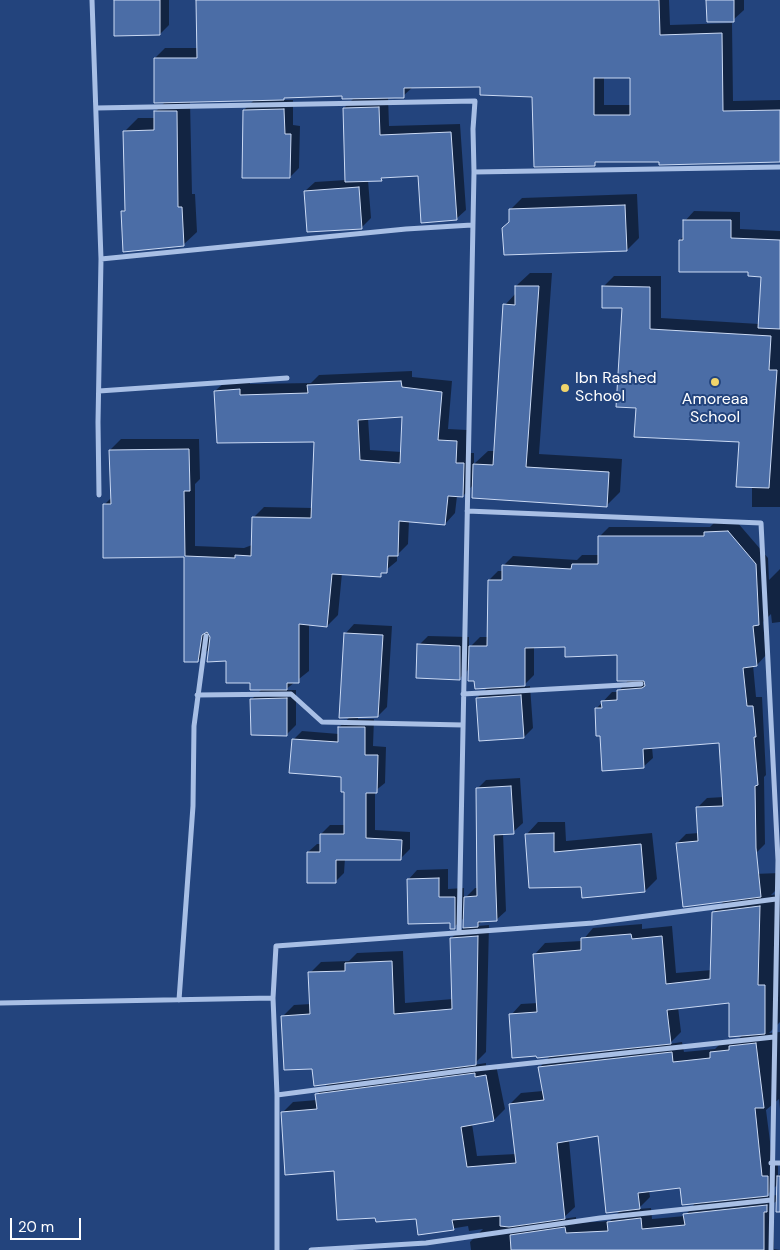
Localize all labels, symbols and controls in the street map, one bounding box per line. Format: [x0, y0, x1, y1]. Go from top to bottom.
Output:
place label: Ibn Rashed School [575, 369, 657, 407]
marker: Amoreaa School [709, 376, 721, 388]
marker: Ibn Rashed School [559, 382, 571, 394]
place label: Amoreaa School [682, 390, 748, 428]
scale bar [12, 1208, 84, 1240]
text: 20 m [18, 1217, 54, 1237]

